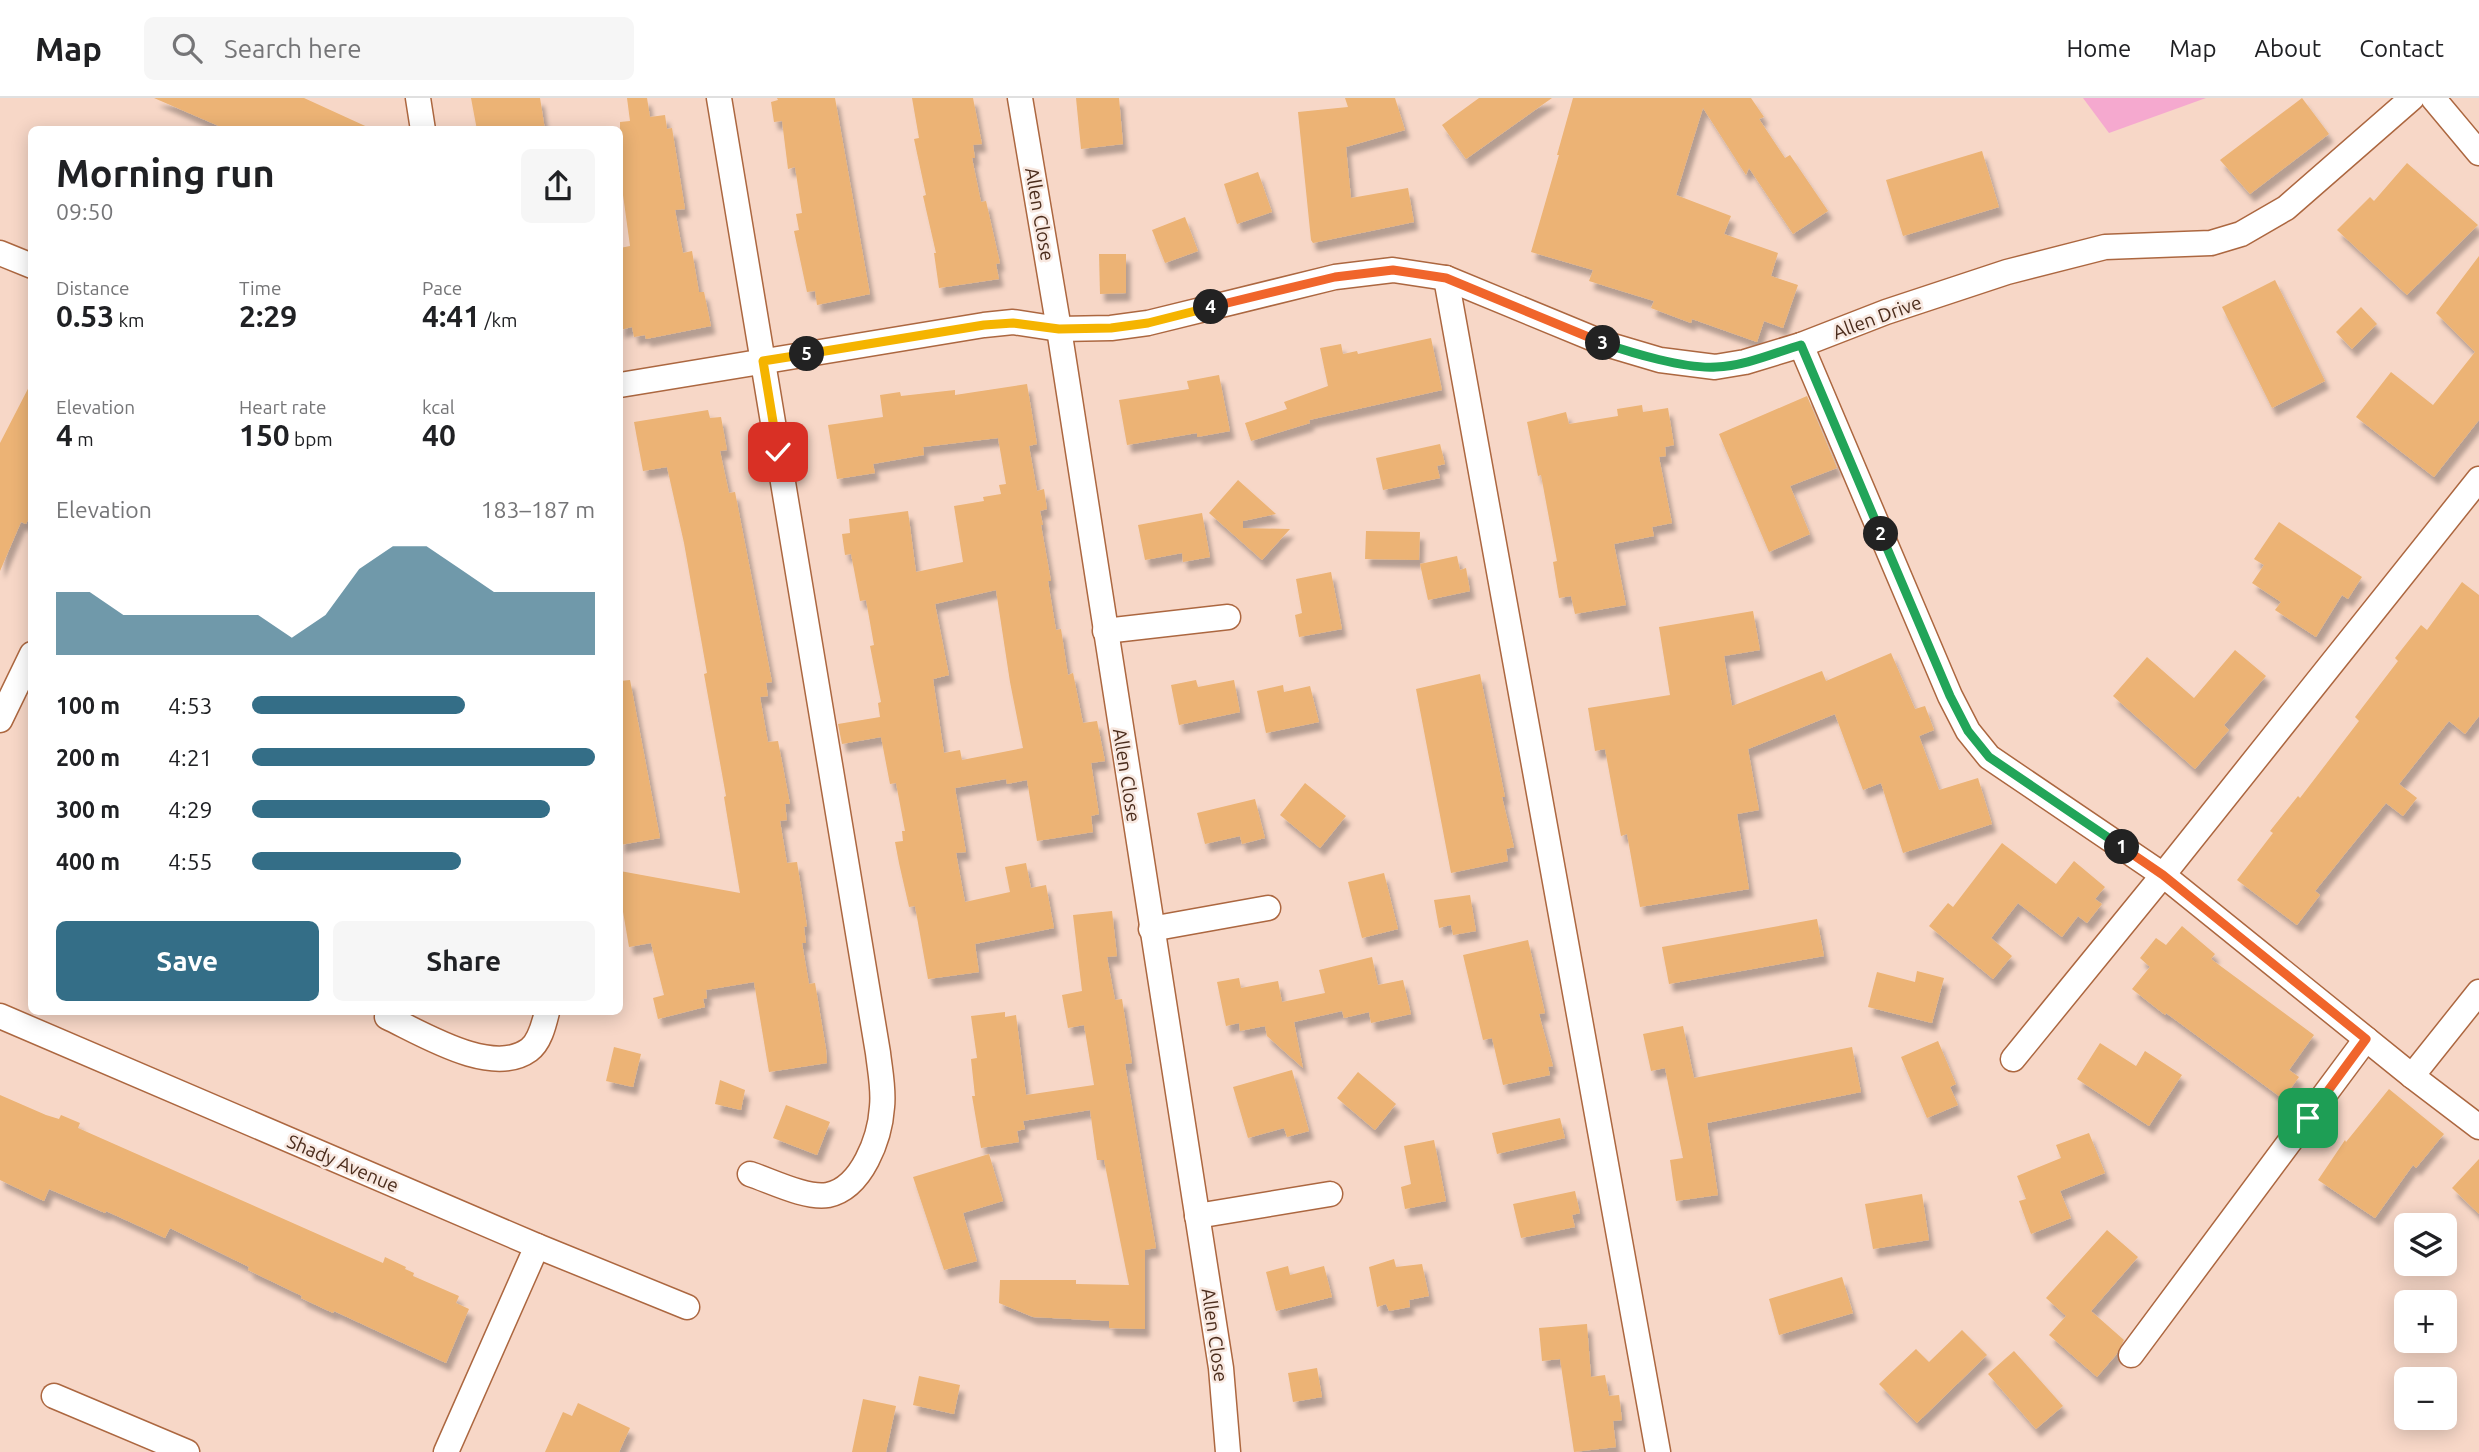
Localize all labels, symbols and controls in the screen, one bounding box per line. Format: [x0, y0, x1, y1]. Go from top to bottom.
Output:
search box [144, 17, 634, 80]
icon: search [168, 29, 206, 67]
text: Map [35, 30, 102, 67]
text: Search here [224, 34, 362, 63]
text: Home [2066, 35, 2131, 62]
text: Map [2169, 35, 2216, 62]
text: About [2254, 35, 2321, 62]
text: Contact [2359, 35, 2444, 62]
button: share [521, 149, 595, 223]
text: Morning run [56, 152, 275, 194]
street label: Allen Close [1021, 166, 1059, 262]
text: 09:50 [56, 199, 114, 224]
text: Distance [56, 277, 130, 299]
text: Time [239, 277, 281, 299]
text: Pace [422, 277, 462, 299]
pin: 4 [1194, 290, 1228, 325]
street label: Allen Drive [1830, 291, 1924, 343]
text: 4 [1205, 295, 1216, 317]
text: 0.53 [56, 299, 114, 333]
text: 2:29 [239, 299, 297, 333]
text: 4:41 [422, 299, 480, 333]
text: km [114, 309, 144, 331]
text: /km [480, 309, 518, 331]
pin: 3 [1586, 326, 1620, 360]
text: 3 [1597, 331, 1608, 353]
pin: 5 [790, 336, 824, 372]
text: 5 [801, 342, 812, 364]
text: Elevation [56, 396, 135, 418]
text: Heart rate [239, 396, 326, 418]
text: kcal [422, 396, 455, 418]
text: 4 [56, 418, 73, 452]
text: 150 [239, 418, 290, 452]
text: 40 [422, 418, 456, 452]
pin [748, 422, 808, 482]
text: m [73, 428, 94, 450]
text: bpm [290, 428, 333, 450]
icon: check [759, 433, 797, 471]
text: Elevation [56, 497, 152, 522]
text: 183–187 m [481, 497, 595, 522]
pin: 2 [1864, 516, 1898, 551]
text: 2 [1875, 522, 1886, 544]
text: 100 m [56, 693, 120, 718]
text: 4:53 [168, 693, 213, 718]
street label: Allen Close [1109, 727, 1145, 823]
text: 200 m [56, 745, 120, 770]
text: 4:21 [168, 745, 213, 770]
text: 300 m [56, 797, 120, 822]
text: 4:29 [168, 797, 213, 822]
pin: 1 [2104, 830, 2140, 864]
text: 1 [2116, 835, 2127, 857]
text: 400 m [56, 849, 120, 874]
text: 4:55 [168, 849, 213, 874]
button: Save [56, 921, 319, 1001]
button: Share [333, 921, 595, 1001]
pin [2278, 1088, 2338, 1148]
icon: arrive [2289, 1099, 2327, 1137]
street label: Shady Avenue [284, 1130, 402, 1196]
map controls [2394, 1213, 2457, 1430]
button: layers [2394, 1213, 2457, 1276]
street label: Allen Close [1198, 1287, 1232, 1383]
button: + [2394, 1290, 2457, 1353]
button: − [2394, 1367, 2457, 1430]

